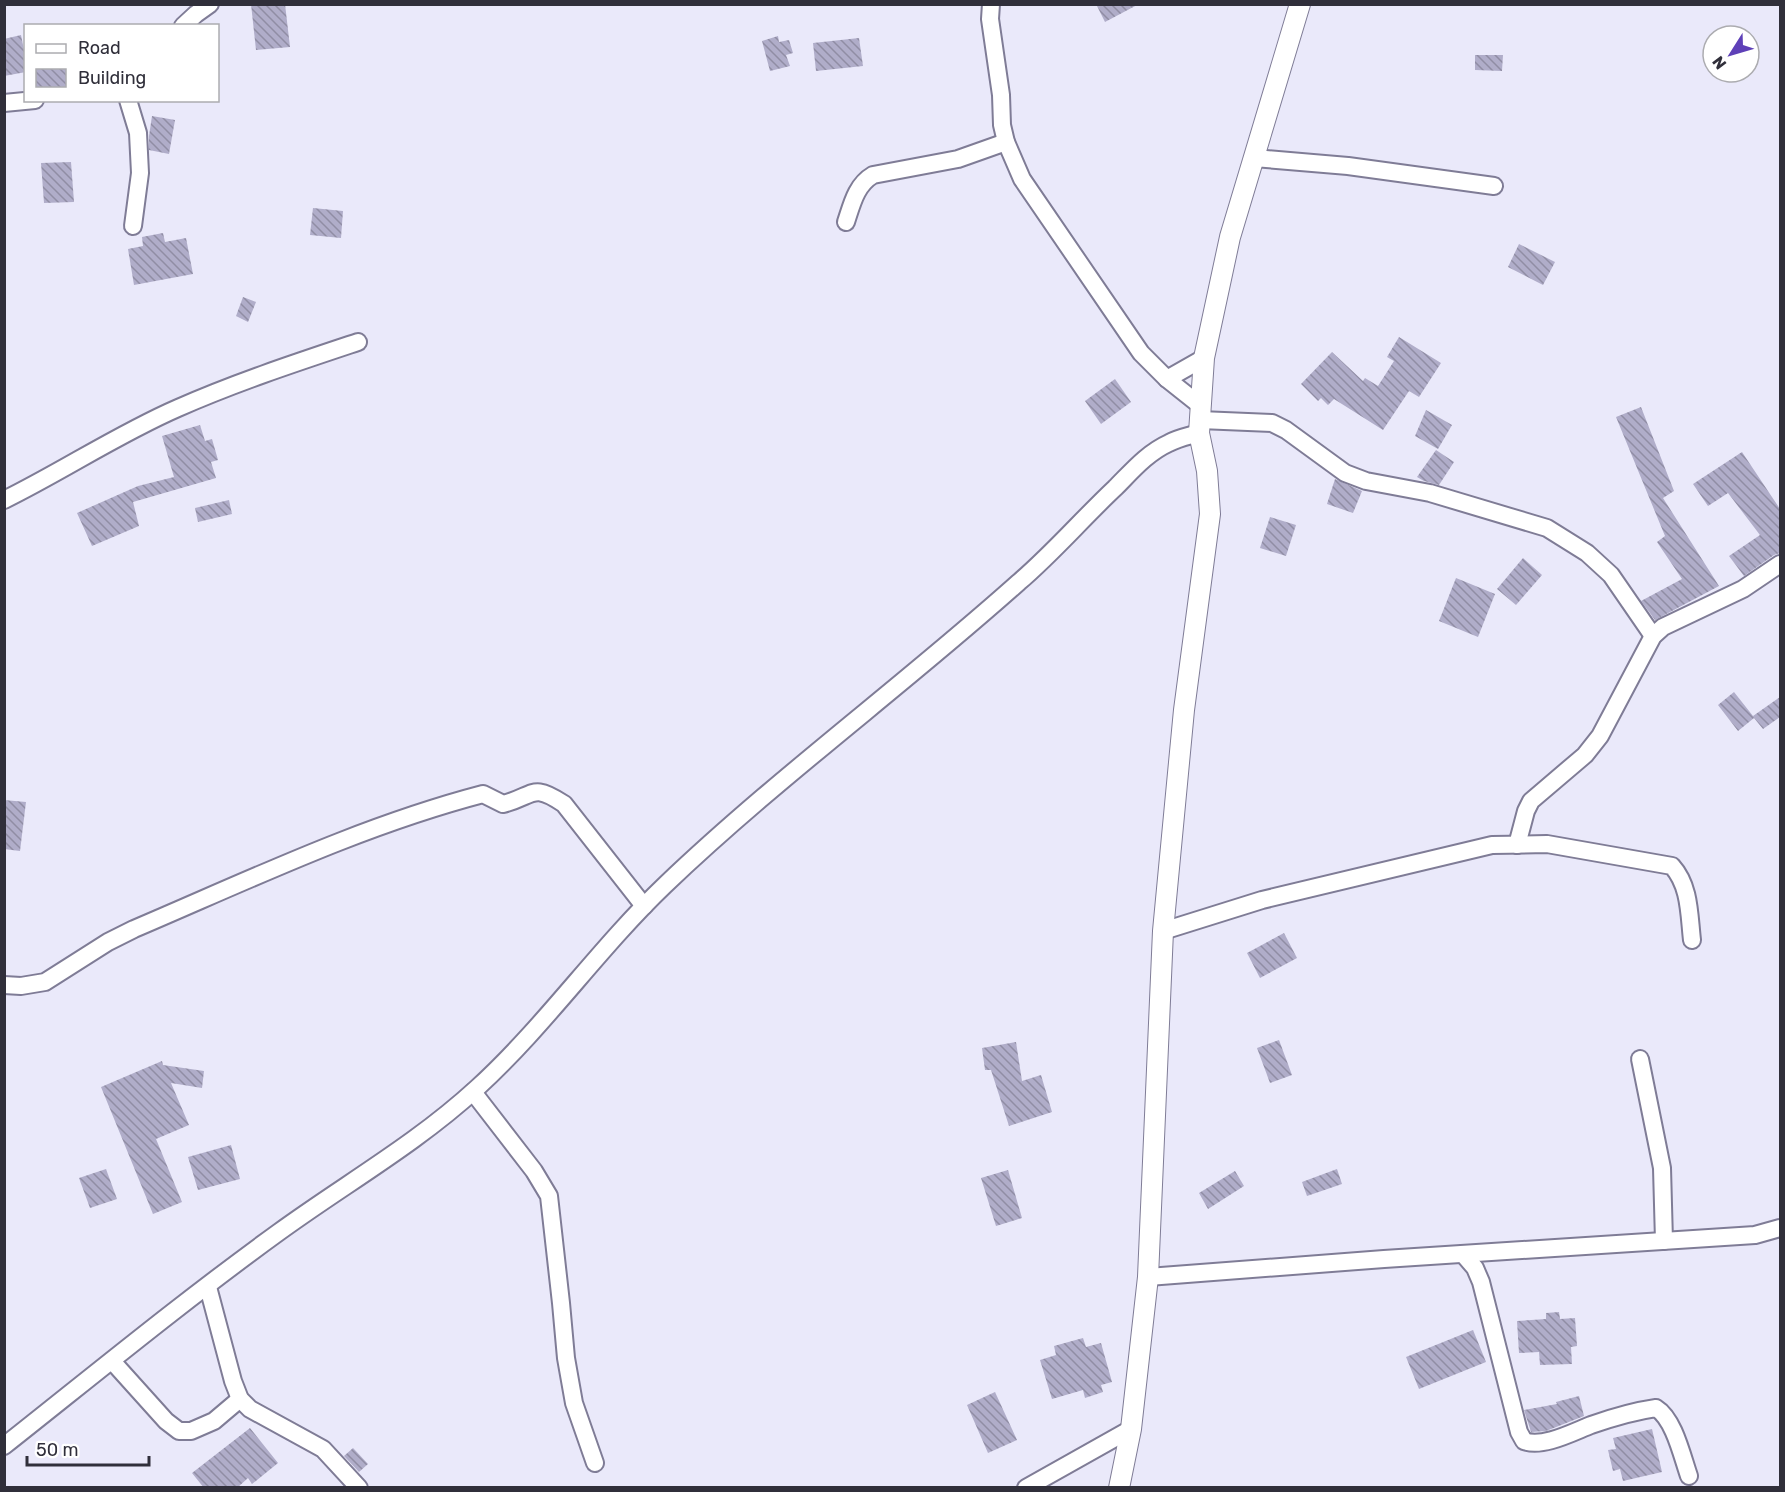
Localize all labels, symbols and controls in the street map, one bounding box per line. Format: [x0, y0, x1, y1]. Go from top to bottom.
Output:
legend [24, 24, 219, 102]
north arrow [1701, 24, 1761, 84]
text: Road [78, 37, 121, 59]
text: N [1708, 52, 1730, 73]
text: Building [78, 67, 146, 89]
scale bar [27, 1429, 148, 1467]
text: 50 m [36, 1439, 79, 1461]

